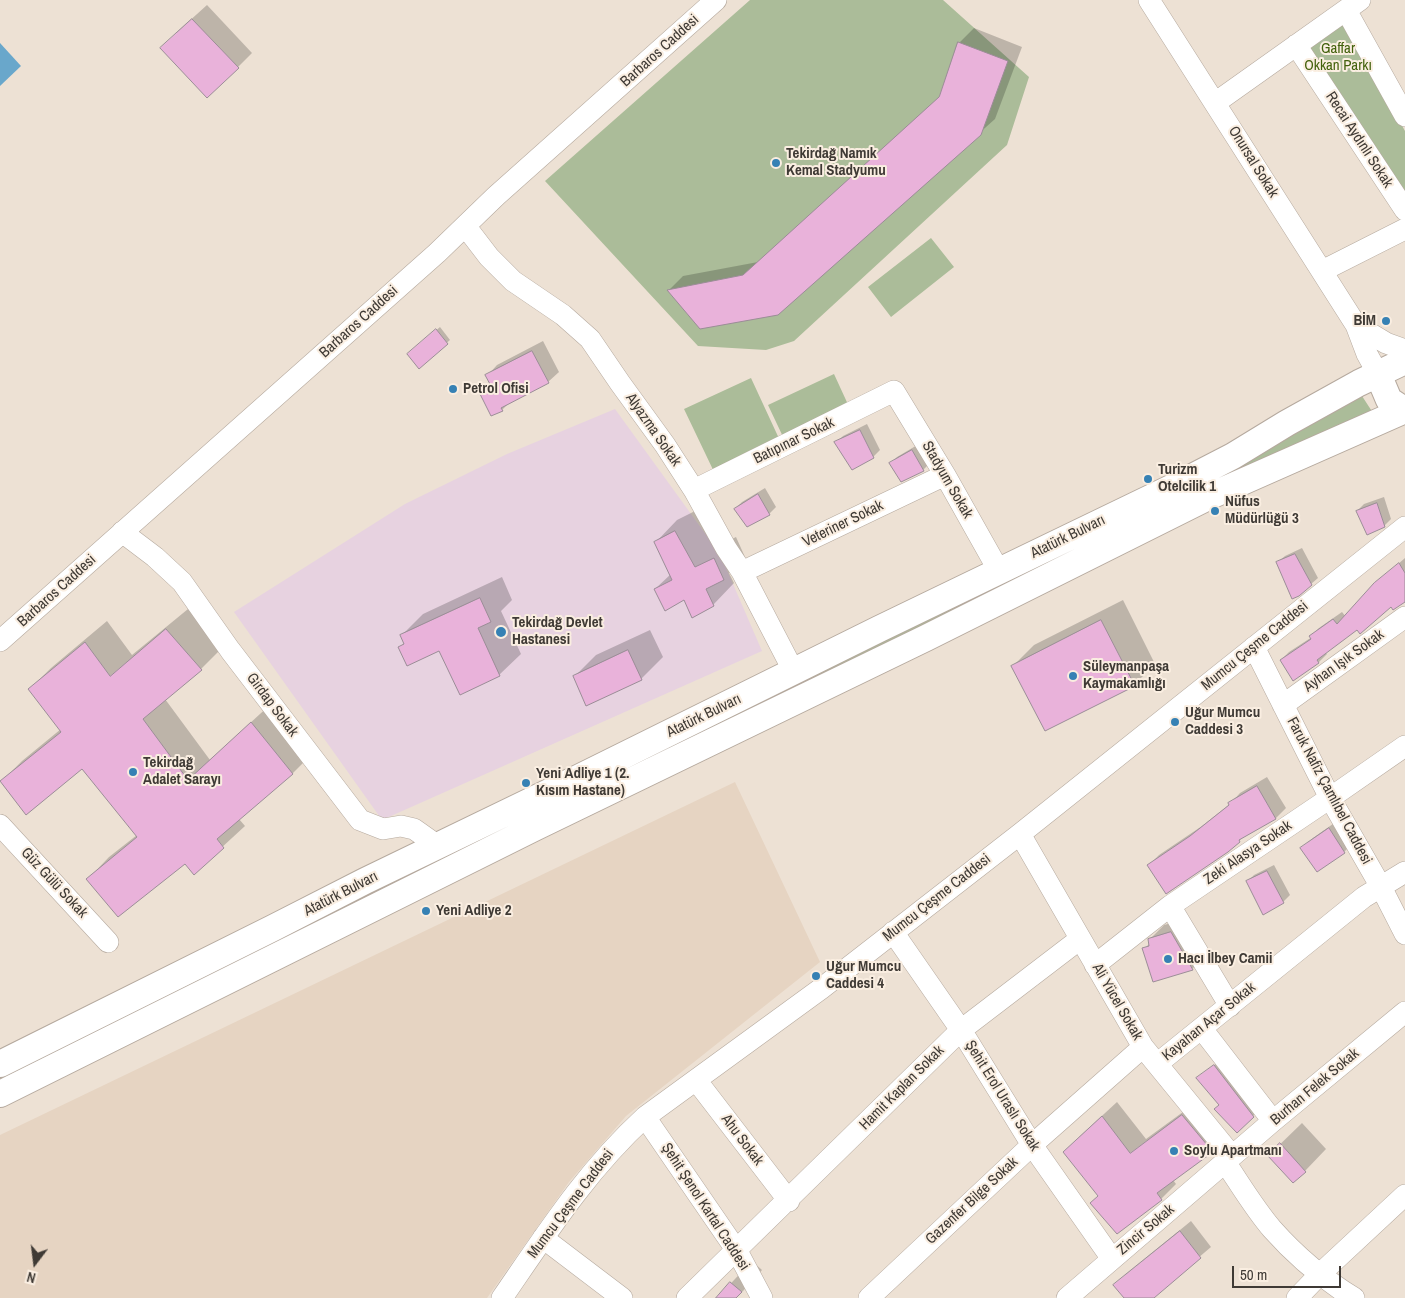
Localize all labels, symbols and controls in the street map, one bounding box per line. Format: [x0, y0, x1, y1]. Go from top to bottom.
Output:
street label: Barbaros Caddesi [617, 11, 703, 91]
park label: Gaffar Okkan Parkı [1304, 40, 1372, 75]
street label: Recai Aydınlı Sokak [1321, 89, 1397, 191]
street label: Onursal Sokak [1224, 123, 1282, 201]
place label: Tekirdağ Namık Kemal Stadyumu [786, 145, 886, 180]
marker: Tekirdağ Namık Kemal Stadyumu [770, 157, 782, 169]
street label: Barbaros Caddesi [316, 282, 402, 362]
place label: BİM [1353, 312, 1376, 330]
marker: BİM [1380, 315, 1392, 327]
place label: Petrol Ofisi [463, 380, 529, 398]
marker: Petrol Ofisi [447, 383, 459, 395]
street label: Alyazma Sokak [621, 390, 685, 470]
street label: Batıpınar Sokak [751, 414, 837, 468]
street label: Stadyum Sokak [918, 438, 976, 522]
place label: Turizm Otelcilik 1 [1158, 461, 1216, 496]
marker: Turizm Otelcilik 1 [1142, 473, 1154, 485]
place label: Nüfus Müdürlüğü 3 [1225, 493, 1299, 528]
street label: Veteriner Sokak [800, 497, 886, 551]
marker: Nüfus Müdürlüğü 3 [1209, 505, 1221, 517]
street label: Atatürk Bulvarı [1028, 511, 1108, 563]
street label: Barbaros Caddesi [14, 551, 100, 631]
street label: Mumcu Çeşme Caddesi [1198, 597, 1312, 695]
place label: Tekirdağ Devlet Hastanesi [512, 614, 603, 649]
marker: Tekirdağ Devlet Hastanesi [494, 625, 508, 639]
street label: Ayhan Işık Sokak [1300, 626, 1388, 696]
place label: Süleymanpaşa Kaymakamlığı [1083, 658, 1169, 693]
street label: Girdap Sokak [242, 670, 302, 740]
marker: Süleymanpaşa Kaymakamlığı [1067, 670, 1079, 682]
street label: Atatürk Bulvarı [664, 690, 744, 742]
place label: Uğur Mumcu Caddesi 3 [1185, 704, 1260, 739]
street label: Faruk Nafiz Çamlıbel Caddesi [1283, 714, 1375, 868]
marker: Uğur Mumcu Caddesi 3 [1169, 716, 1181, 728]
place label: Tekirdağ Adalet Sarayı [143, 754, 221, 789]
place label: Yeni Adliye 1 (2. Kısım Hastane) [536, 765, 629, 800]
marker: Tekirdağ Adalet Sarayı [127, 766, 139, 778]
marker: Yeni Adliye 1 (2. Kısım Hastane) [520, 777, 532, 789]
street label: Zeki Alasya Sokak [1201, 817, 1295, 889]
street label: Güz Gülü Sokak [17, 844, 91, 922]
street label: Mumcu Çeşme Caddesi [879, 850, 995, 946]
street label: Atatürk Bulvarı [301, 868, 381, 920]
place label: Yeni Adliye 2 [436, 902, 512, 920]
marker: Yeni Adliye 2 [420, 905, 432, 917]
place label: Hacı İlbey Camii [1178, 950, 1272, 968]
marker: Hacı İlbey Camii [1162, 953, 1174, 965]
place label: Uğur Mumcu Caddesi 4 [826, 958, 901, 993]
street label: Ali Yücel Sokak [1088, 960, 1146, 1044]
marker: Uğur Mumcu Caddesi 4 [810, 970, 822, 982]
street label: Kayahan Açar Sokak [1159, 979, 1259, 1065]
street label: Şehit Erol Uraslı Sokak [961, 1037, 1043, 1155]
street label: Hamit Kaplan Sokak [856, 1042, 948, 1134]
street label: Burhan Felek Sokak [1267, 1045, 1363, 1129]
street label: Ahu Sokak [717, 1111, 767, 1169]
street label: Şehit Şenol Kartal Caddesi [657, 1140, 753, 1274]
place label: Soylu Apartmanı [1184, 1142, 1282, 1160]
marker: Soylu Apartmanı [1168, 1145, 1180, 1157]
street label: Mumcu Çeşme Caddesi [524, 1146, 618, 1262]
street label: Gazenfer Bilge Sokak [922, 1154, 1022, 1248]
street label: Zincir Sokak [1114, 1201, 1178, 1259]
north arrow [10, 1238, 60, 1288]
scale bar [1235, 1256, 1344, 1288]
text: 50 m [1240, 1264, 1267, 1285]
text: N [25, 1268, 37, 1287]

